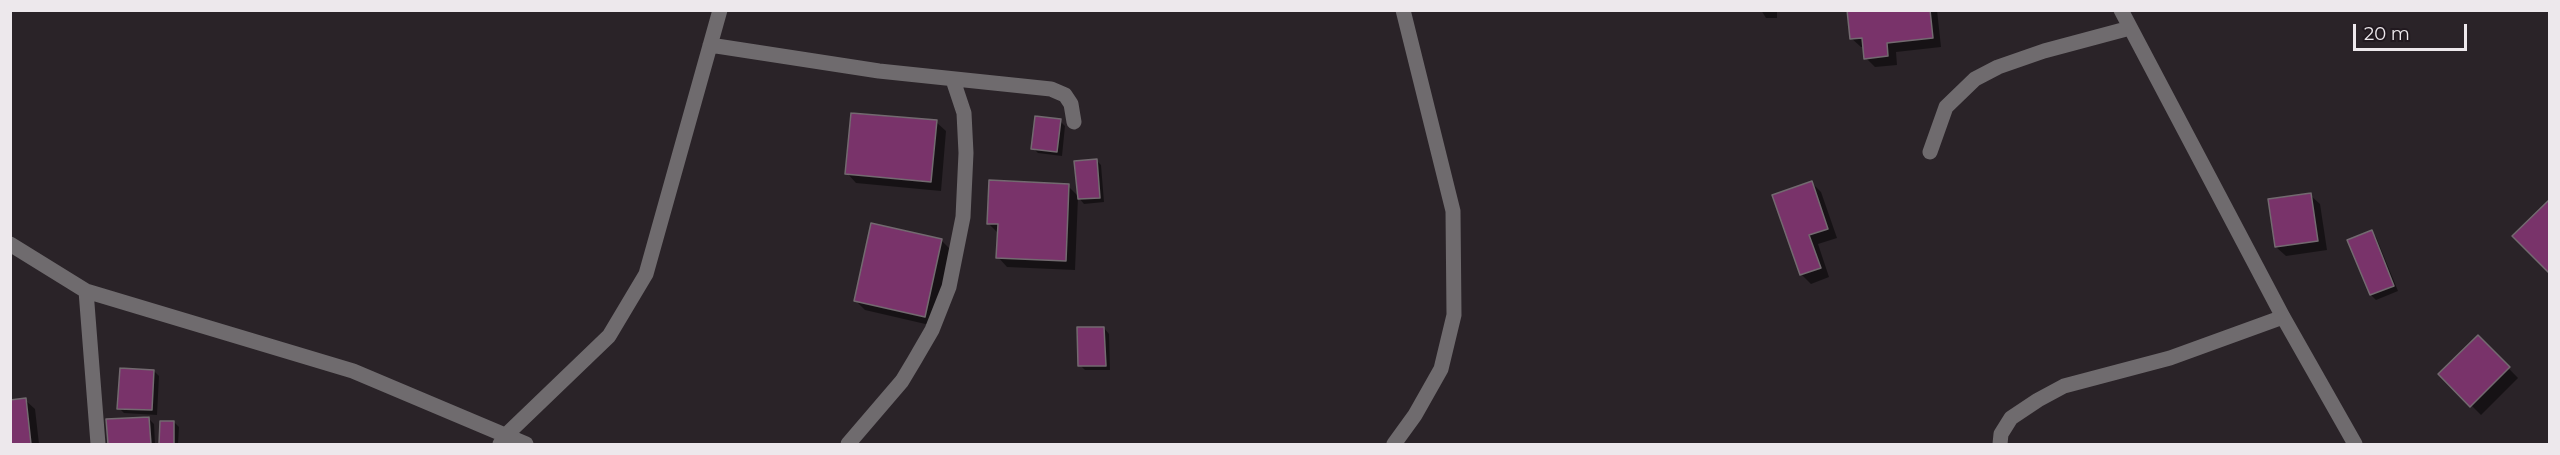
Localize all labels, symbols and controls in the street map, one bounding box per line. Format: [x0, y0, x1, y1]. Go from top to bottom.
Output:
scale bar [2356, 12, 2470, 50]
text: 20 m [2364, 23, 2410, 45]

